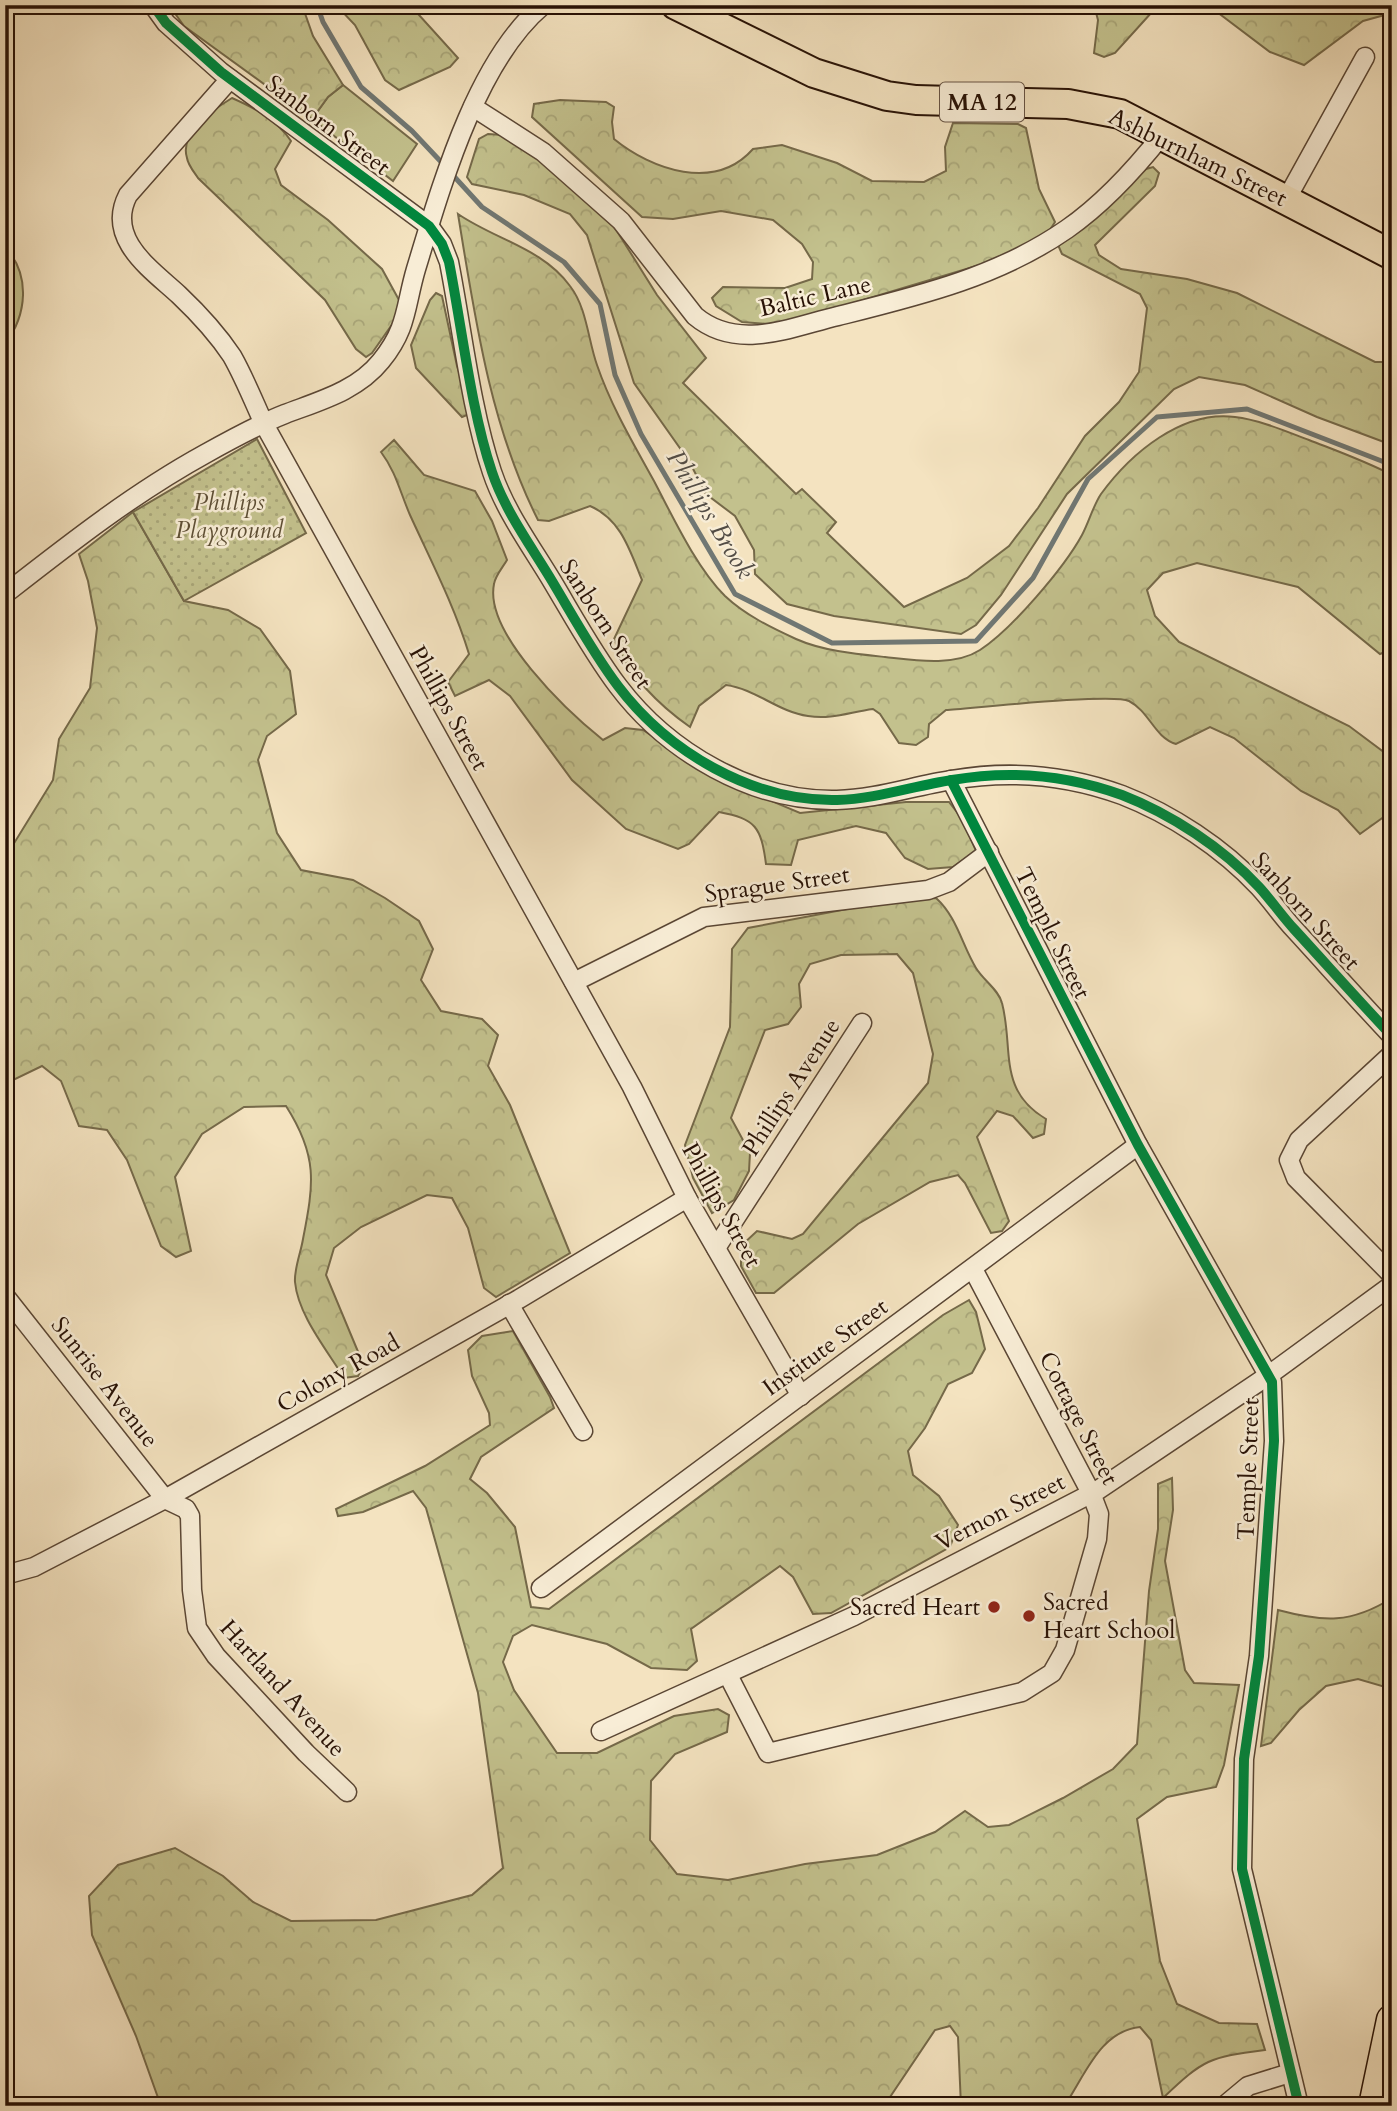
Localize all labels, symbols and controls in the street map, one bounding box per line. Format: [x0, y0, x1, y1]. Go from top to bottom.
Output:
street label: Sanborn Street [258, 68, 397, 184]
road number: MA 12 [940, 82, 1024, 122]
street label: Ashburnham Street [1103, 100, 1293, 215]
street label: Baltic Lane [756, 268, 874, 325]
water label: Phillips Brook [658, 443, 763, 585]
park label: Phillips Playground [175, 486, 284, 547]
street label: Sanborn Street [551, 553, 660, 696]
street label: Phillips Street [401, 640, 497, 777]
street label: Sanborn Street [1244, 845, 1368, 978]
street label: Sprague Street [703, 858, 852, 911]
street label: Temple Street [1006, 862, 1099, 1005]
street label: Phillips Avenue [735, 1012, 848, 1163]
street label: Phillips Street [674, 1137, 770, 1274]
street label: Institute Street [756, 1290, 895, 1404]
street label: Sunrise Avenue [43, 1310, 166, 1455]
street label: Colony Road [271, 1326, 406, 1421]
street label: Cottage Street [1031, 1346, 1126, 1491]
street label: Temple Street [1230, 1397, 1267, 1541]
street label: Vernon Street [930, 1465, 1071, 1559]
place label: Sacred Heart School [1043, 1586, 1175, 1647]
place label: Sacred Heart [850, 1591, 980, 1624]
marker: Sacred Heart [986, 1599, 1002, 1615]
marker: Sacred Heart School [1021, 1608, 1037, 1624]
street label: Hartland Avenue [212, 1613, 353, 1764]

